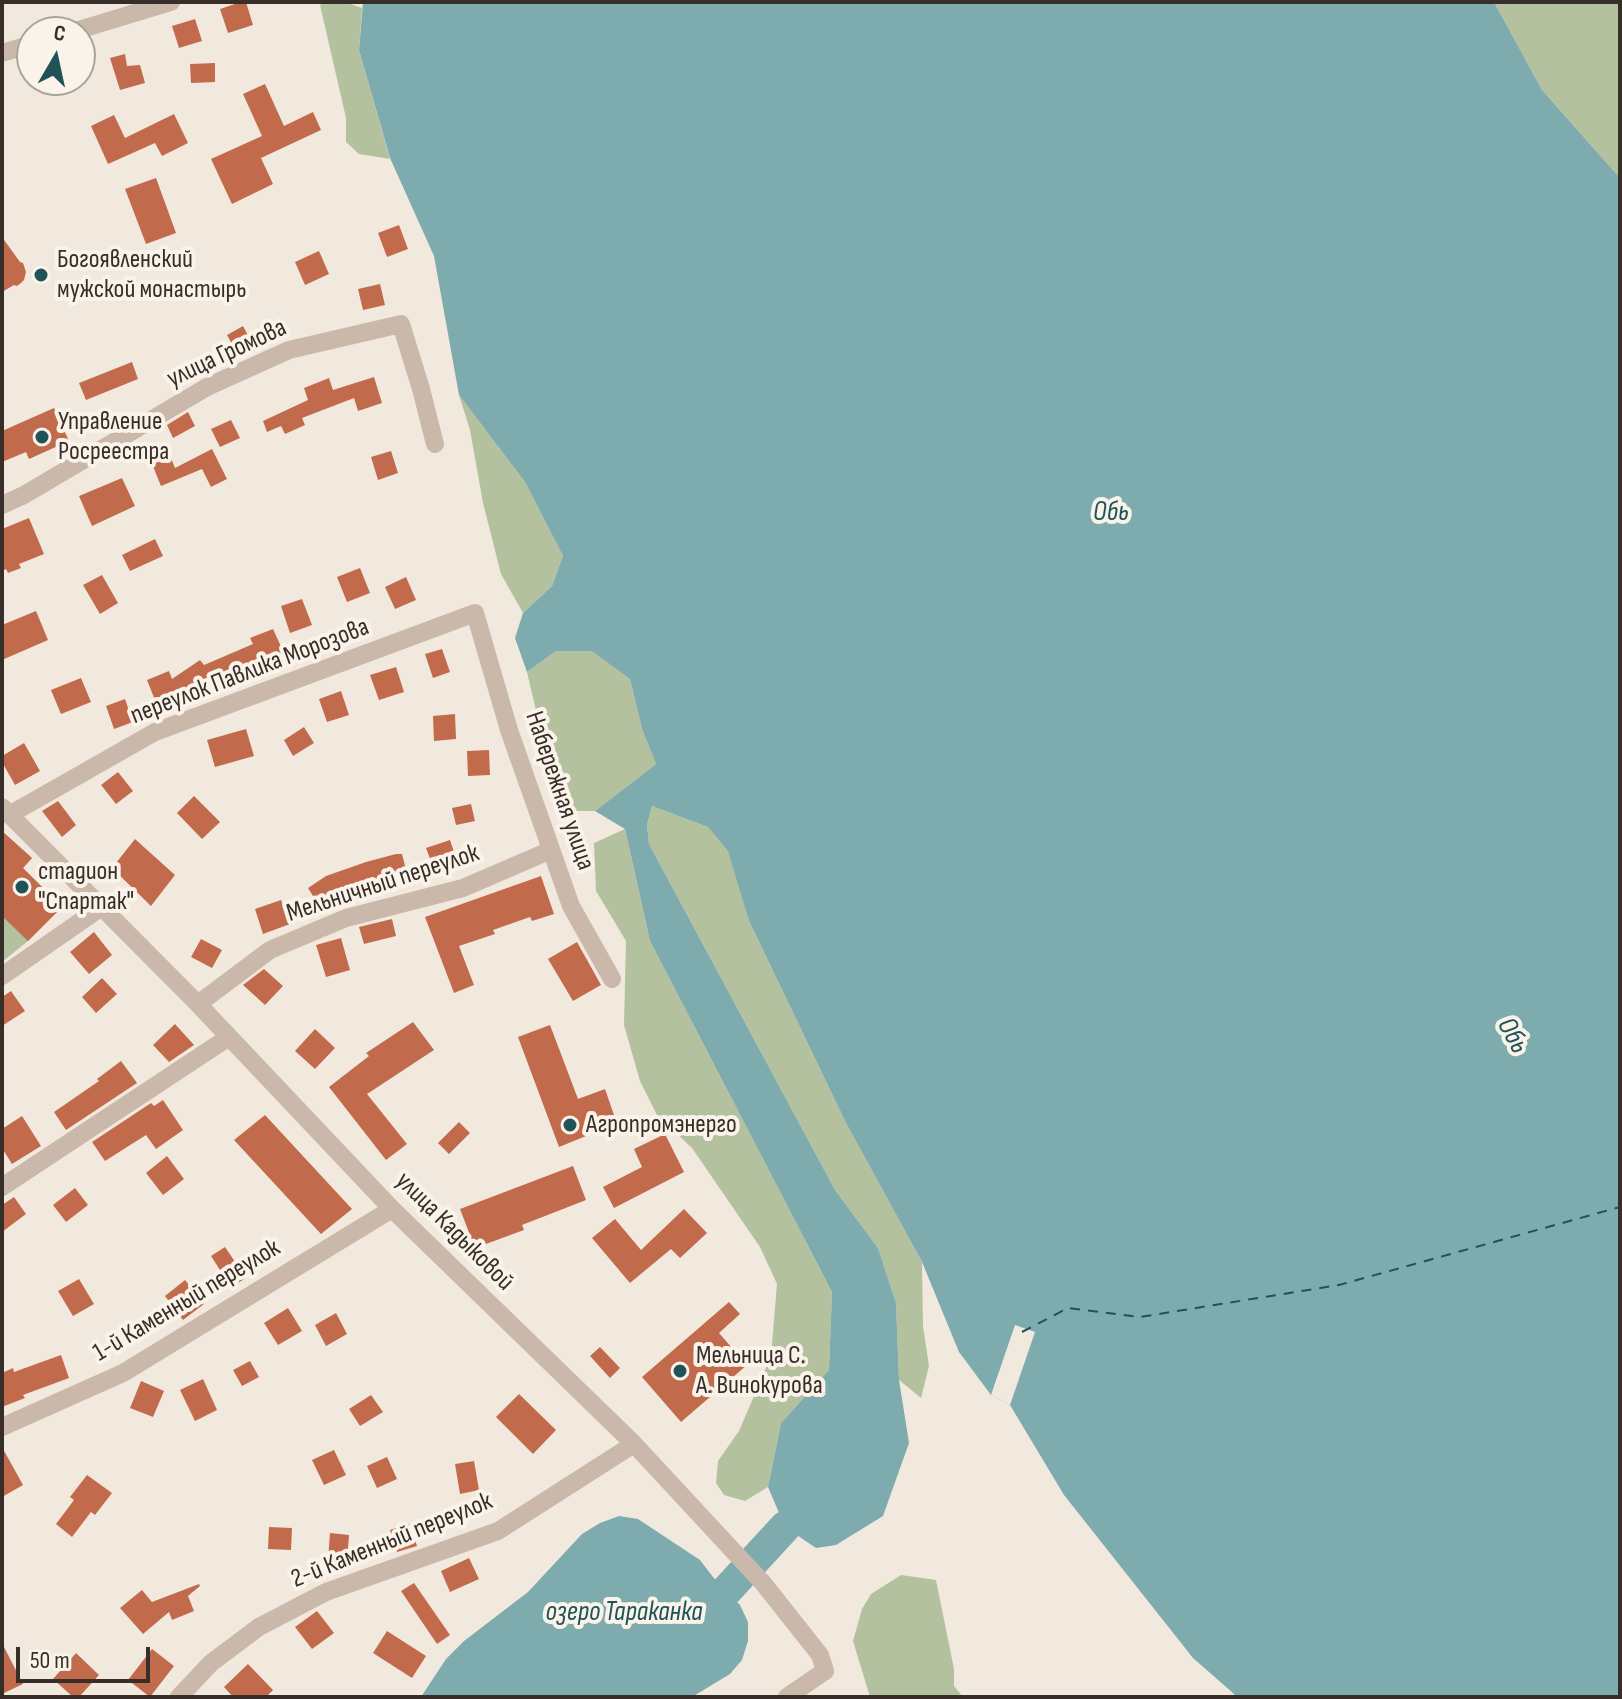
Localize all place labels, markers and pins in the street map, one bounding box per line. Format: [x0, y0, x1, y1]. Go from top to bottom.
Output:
place label: Богоявленский мужской монастырь [57, 244, 247, 306]
marker: Богоявленский мужской монастырь [32, 266, 50, 284]
place label: Управление Росреестра [58, 406, 169, 468]
marker: Управление Росреестра [33, 428, 51, 446]
place label: стадион "Спартак" [38, 856, 134, 918]
marker: стадион "Спартак" [13, 878, 31, 896]
place label: Агропромэнерго [586, 1109, 737, 1141]
marker: Агропромэнерго [561, 1116, 579, 1134]
place label: Мельница С. А. Винокурова [696, 1340, 823, 1402]
marker: Мельница С. А. Винокурова [671, 1362, 689, 1380]

